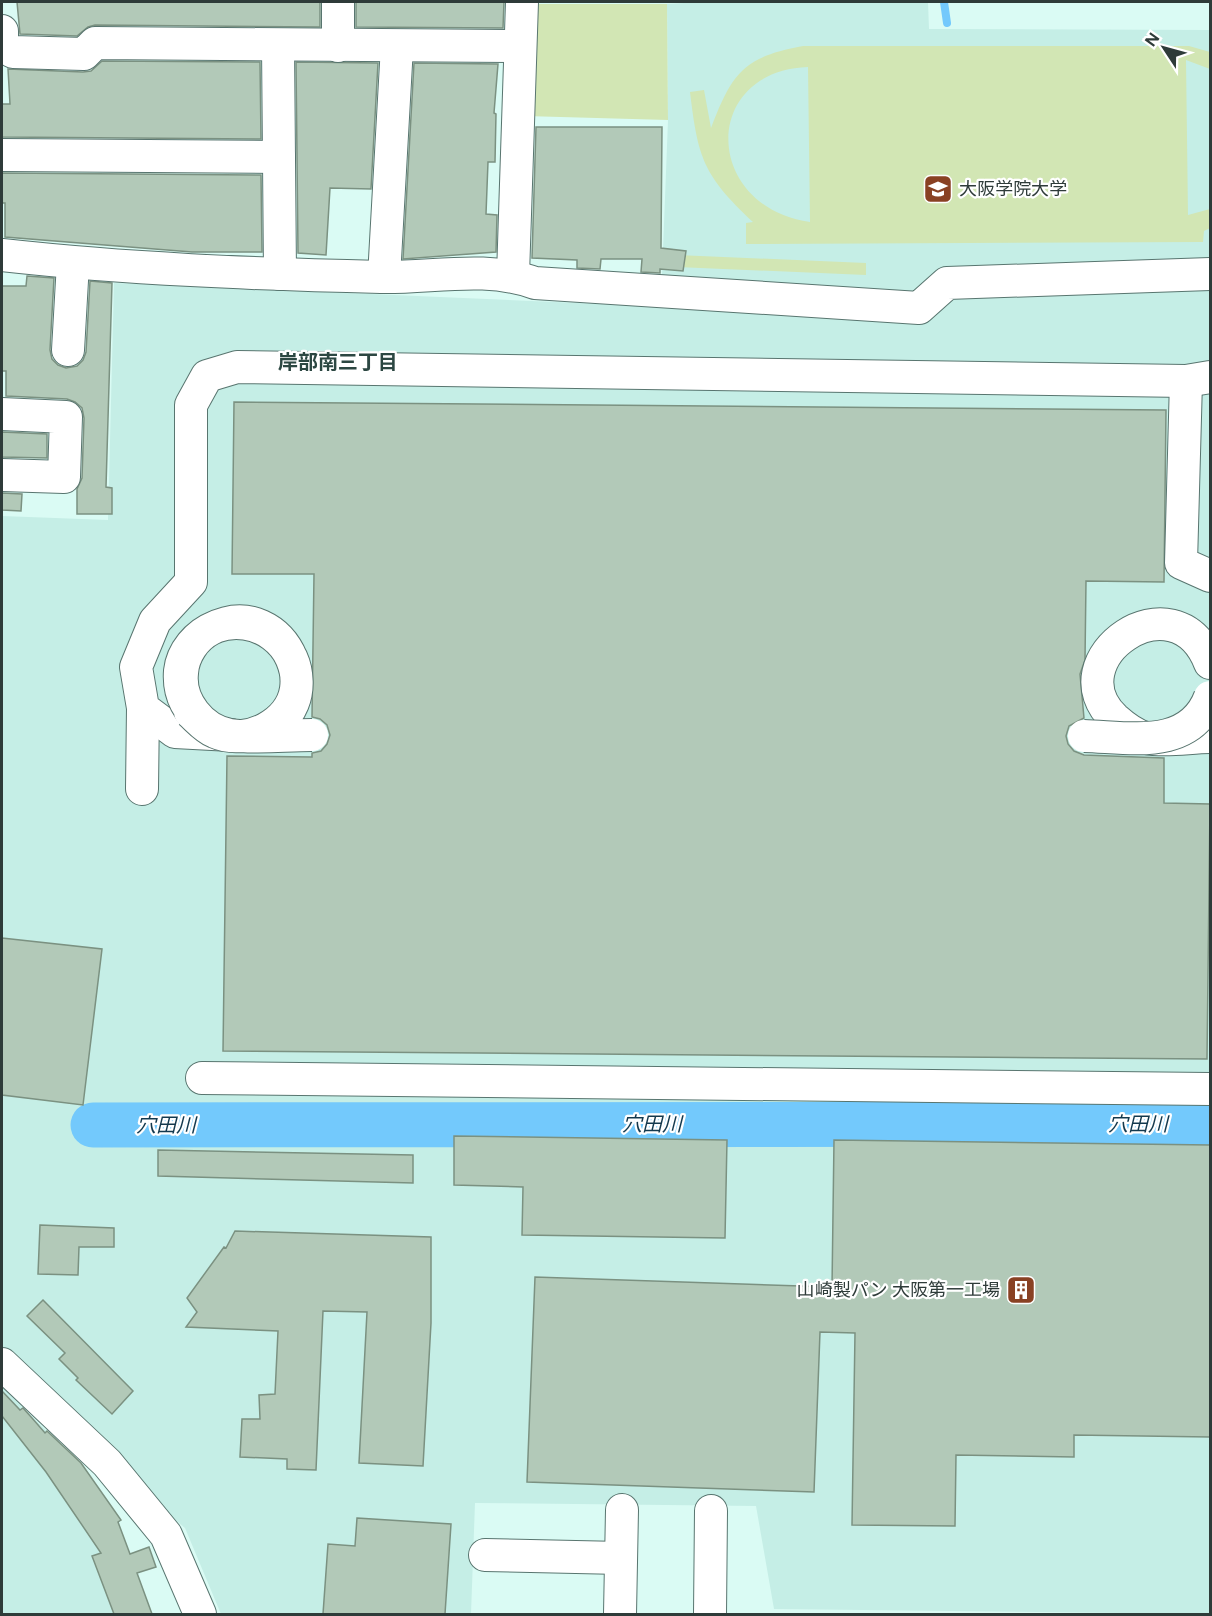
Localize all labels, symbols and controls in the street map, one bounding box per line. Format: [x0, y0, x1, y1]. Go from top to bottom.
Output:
north arrow [1134, 18, 1194, 78]
text: N [1141, 29, 1164, 50]
school or university icon: 大阪学院大学 [922, 173, 954, 205]
place label: 大阪学院大学 [959, 178, 1067, 200]
district label: 岸部南三丁目 [278, 350, 398, 374]
water label: 穴田川 [622, 1112, 684, 1136]
water label: 穴田川 [1108, 1112, 1170, 1136]
water label: 穴田川 [136, 1113, 198, 1137]
building icon: 山崎製パン 大阪第一工場 [1005, 1274, 1037, 1306]
place label: 山崎製パン 大阪第一工場 [797, 1279, 1000, 1301]

